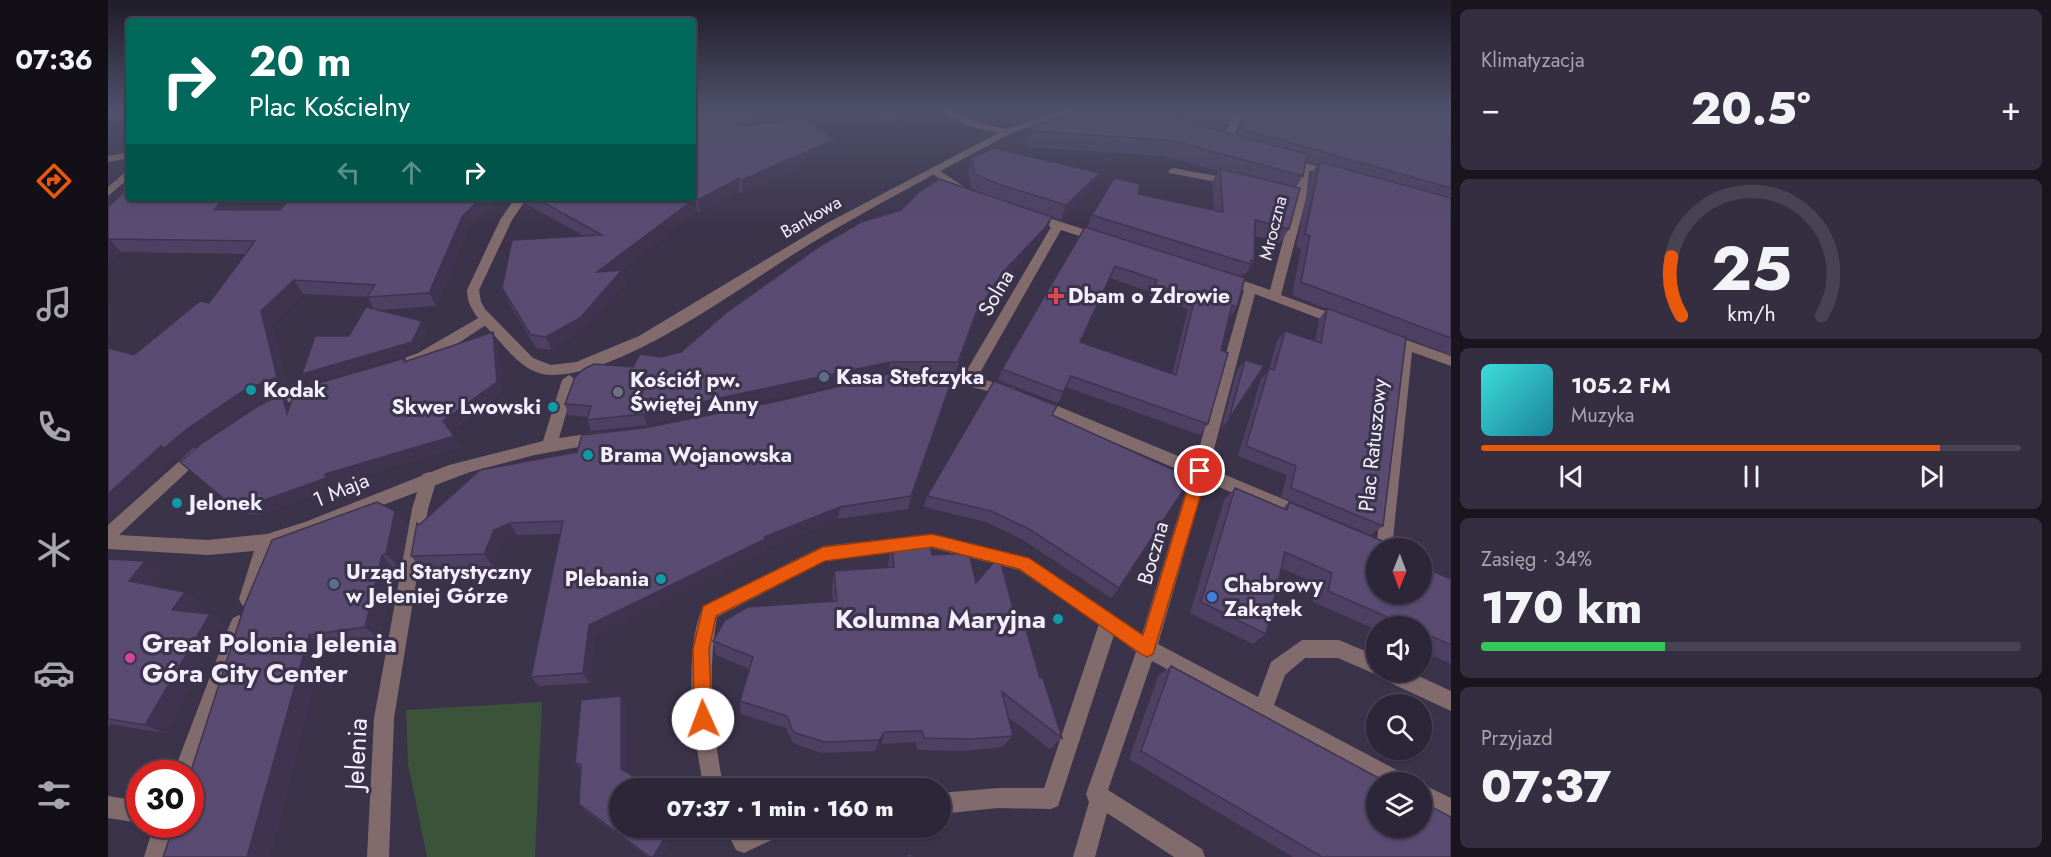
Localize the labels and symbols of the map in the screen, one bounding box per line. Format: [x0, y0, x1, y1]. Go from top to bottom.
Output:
street label: Bankowa [776, 189, 846, 245]
street label: Mroczna [1252, 193, 1294, 263]
street label: Solna [971, 264, 1021, 322]
place label: Dbam o Zdrowie [1068, 281, 1230, 311]
marker: Dbam o Zdrowie [1049, 289, 1063, 303]
place label: Kasa Stefczyka [836, 362, 984, 392]
place label: Kościół pw. Świętej Anny [630, 365, 759, 419]
marker: Kasa Stefczyka [817, 370, 831, 384]
place label: Kodak [263, 375, 326, 405]
street label: Plac Ratuszowy [1351, 376, 1395, 513]
marker: Kodak [244, 383, 258, 397]
marker: Kościół pw. Świętej Anny [611, 385, 625, 399]
place label: Skwer Lwowski [392, 392, 541, 422]
marker: Skwer Lwowski [546, 400, 560, 414]
place label: Brama Wojanowska [600, 440, 792, 470]
pin [1174, 445, 1225, 496]
marker: Brama Wojanowska [581, 448, 595, 462]
street label: 1 Maja [308, 465, 374, 515]
place label: Jelonek [185, 488, 262, 518]
marker: Jelonek [170, 496, 184, 510]
street label: Boczna [1130, 518, 1176, 588]
north arrow [1366, 538, 1432, 604]
place label: Urząd Statystyczny w Jeleniej Górze [345, 557, 533, 611]
place label: Plebania [565, 564, 649, 594]
place label: Chabrowy Zakątek [1224, 570, 1324, 624]
marker: Plebania [654, 572, 668, 586]
marker: Urząd Statystyczny w Jeleniej Górze [327, 577, 341, 591]
marker: Chabrowy Zakątek [1205, 590, 1219, 604]
place label: Kolumna Maryjna [835, 600, 1046, 638]
marker: Kolumna Maryjna [1051, 612, 1065, 626]
place label: Great Polonia Jelenia Góra City Center [142, 624, 397, 692]
marker: Great Polonia Jelenia Góra City Center [123, 651, 137, 665]
position arrow [671, 687, 735, 751]
street label: Jelenia [335, 717, 377, 794]
speed limit sign: 30 [126, 760, 204, 838]

